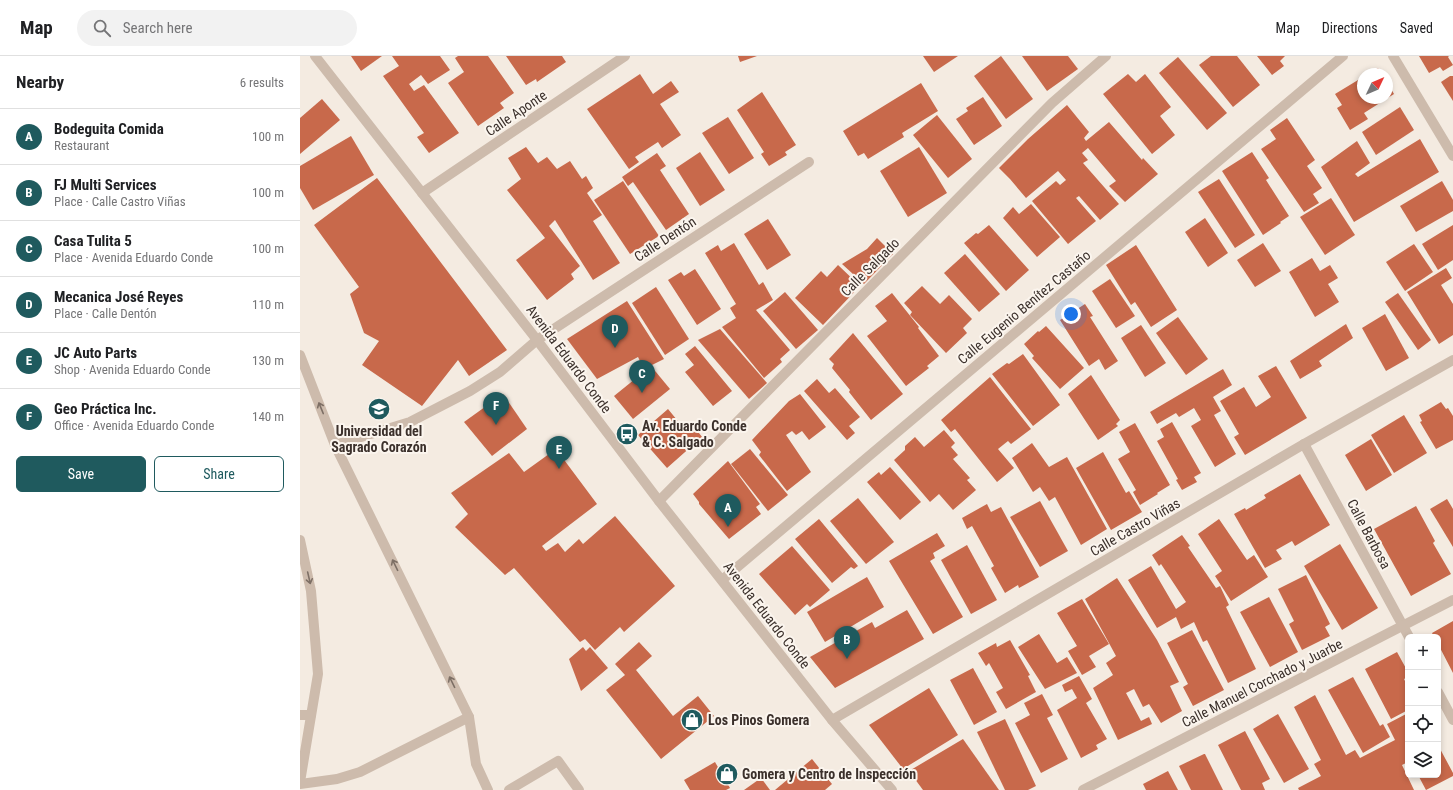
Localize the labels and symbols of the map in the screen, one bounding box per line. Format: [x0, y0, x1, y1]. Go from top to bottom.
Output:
north arrow [1357, 68, 1393, 104]
street label: Calle Aponte [482, 86, 550, 139]
street label: Calle Dentón [631, 213, 699, 265]
street label: Calle Salgado [838, 235, 902, 299]
street label: Calle Eugenio Benítez Castaño [954, 247, 1094, 367]
street label: Avenida Eduardo Conde [523, 302, 615, 416]
your location [1061, 304, 1081, 324]
pin: D [602, 315, 628, 348]
pin: C [629, 360, 655, 393]
pin: F [483, 392, 509, 425]
school or university icon: Universidad del Sagrado Corazón [366, 396, 392, 422]
one-way arrow [317, 403, 324, 415]
place label: Av. Eduardo Conde & C. Salgado [642, 418, 747, 450]
bus stop icon: Av. Eduardo Conde & C. Salgado [614, 421, 640, 447]
place label: Universidad del Sagrado Corazón [331, 423, 427, 455]
pin: E [546, 436, 572, 469]
pin: A [715, 494, 741, 527]
street label: Calle Castro Viñas [1087, 495, 1183, 559]
street label: Calle Barbosa [1344, 496, 1394, 572]
one-way arrow [391, 559, 398, 571]
street label: Avenida Eduardo Conde [720, 559, 814, 672]
one-way arrow [305, 571, 313, 584]
pin: B [834, 626, 860, 659]
street label: Calle Manuel Corchado y Juarbe [1179, 635, 1345, 731]
one-way arrow [448, 676, 455, 688]
shop icon: Los Pinos Gomera [679, 707, 705, 733]
place label: Los Pinos Gomera [708, 712, 810, 728]
shop icon: Gomera y Centro de Inspección [714, 761, 740, 787]
place label: Gomera y Centro de Inspección [742, 766, 916, 782]

